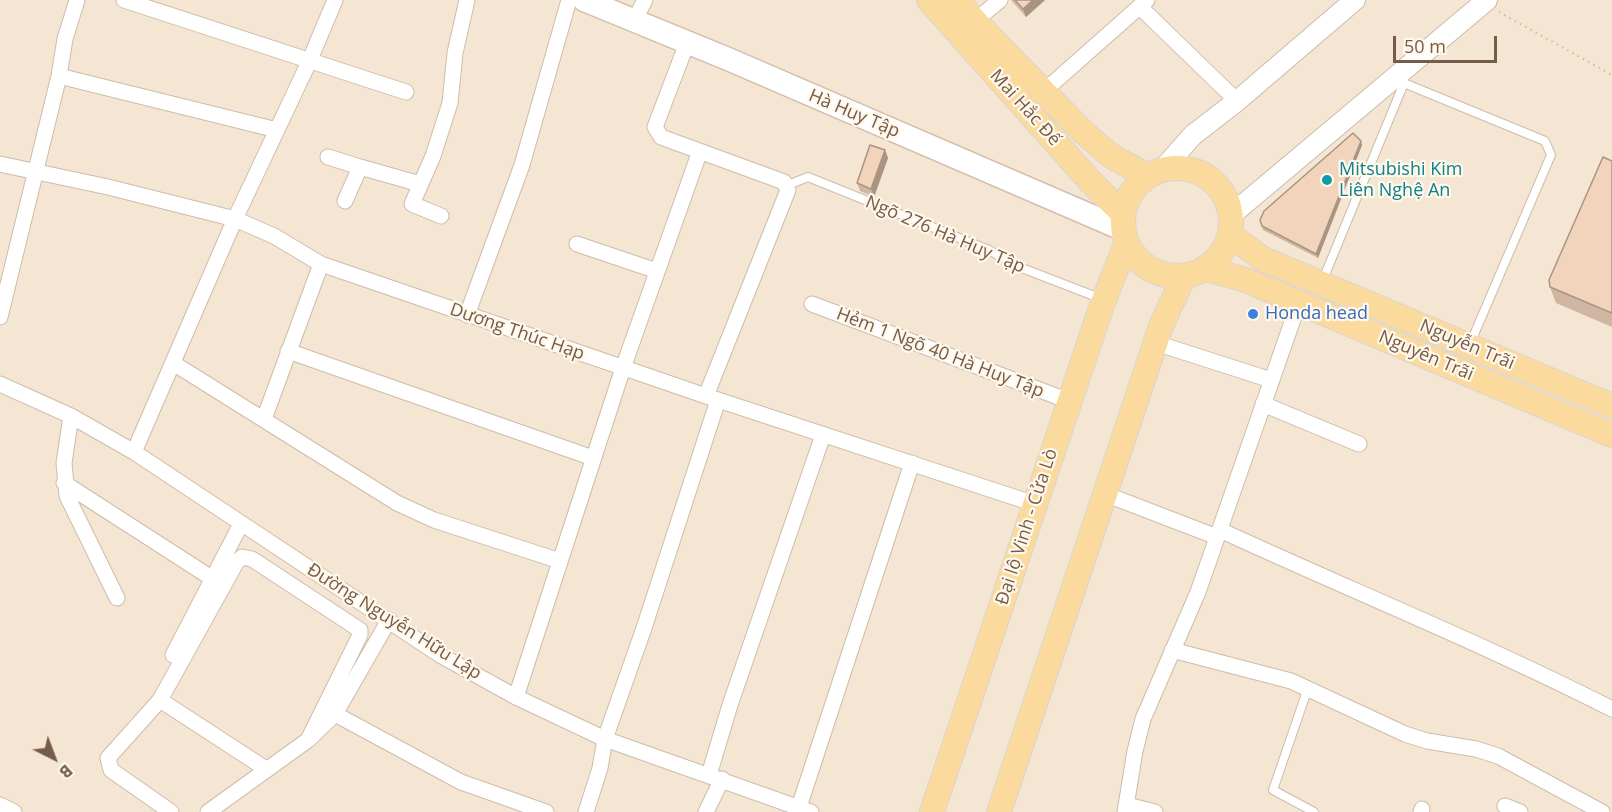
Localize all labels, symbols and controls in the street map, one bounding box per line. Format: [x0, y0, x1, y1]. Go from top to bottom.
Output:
scale bar [1396, 24, 1500, 62]
text: 50 m [1404, 34, 1446, 58]
street label: Mai Hắc Đế [985, 65, 1065, 151]
street label: Hà Huy Tập [805, 85, 903, 143]
place label: Mitsubishi Kim Liên Nghệ An [1339, 159, 1462, 201]
marker: Mitsubishi Kim Liên Nghệ An [1320, 173, 1334, 187]
street label: Ngõ 276 Hà Huy Tập [862, 192, 1028, 278]
street label: Dương Thúc Hạp [447, 299, 587, 365]
street label: Hẻm 1 Ngõ 40 Hà Huy Tập [833, 303, 1047, 403]
place label: Honda head [1265, 303, 1368, 325]
marker: Honda head [1246, 307, 1260, 321]
street label: Nguyễn Trãi [1416, 315, 1518, 375]
street label: Nguyên Trãi [1375, 326, 1477, 386]
street label: Đại lộ Vinh - Cửa Lò [992, 446, 1062, 608]
street label: Đường Nguyễn Hữu Lập [303, 559, 485, 685]
north arrow [24, 728, 84, 788]
text: B [55, 760, 77, 783]

